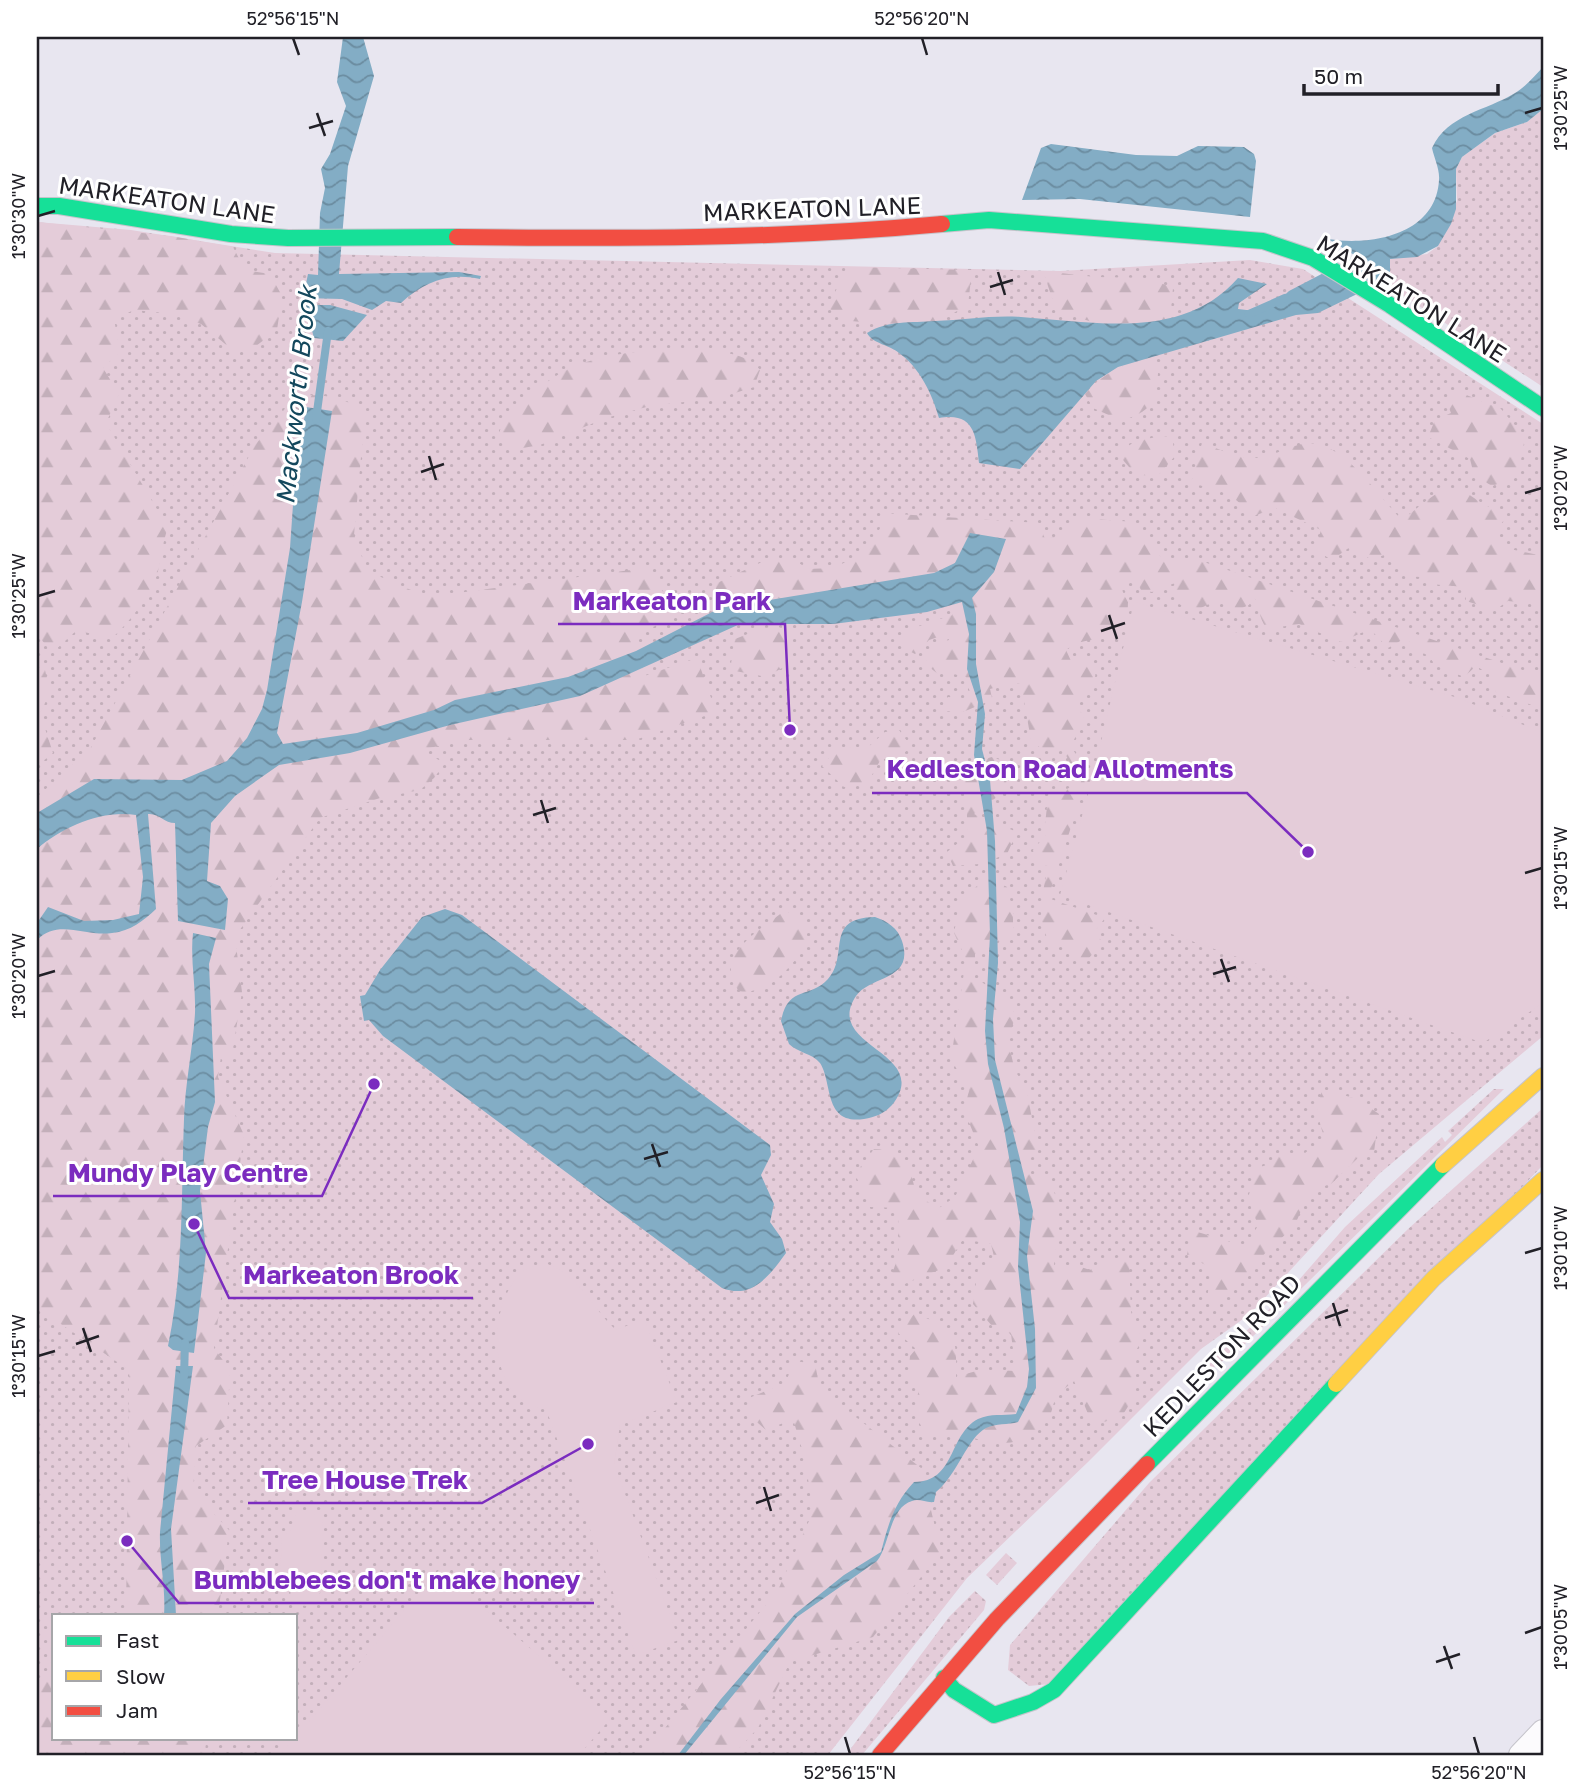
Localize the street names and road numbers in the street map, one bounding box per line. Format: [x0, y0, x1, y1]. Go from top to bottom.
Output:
street label: MARKEATON LANE [57, 169, 277, 229]
street label: MARKEATON LANE [702, 190, 922, 226]
street label: MARKEATON LANE [1312, 228, 1512, 368]
street label: KEDLESTON ROAD [1136, 1268, 1306, 1442]

